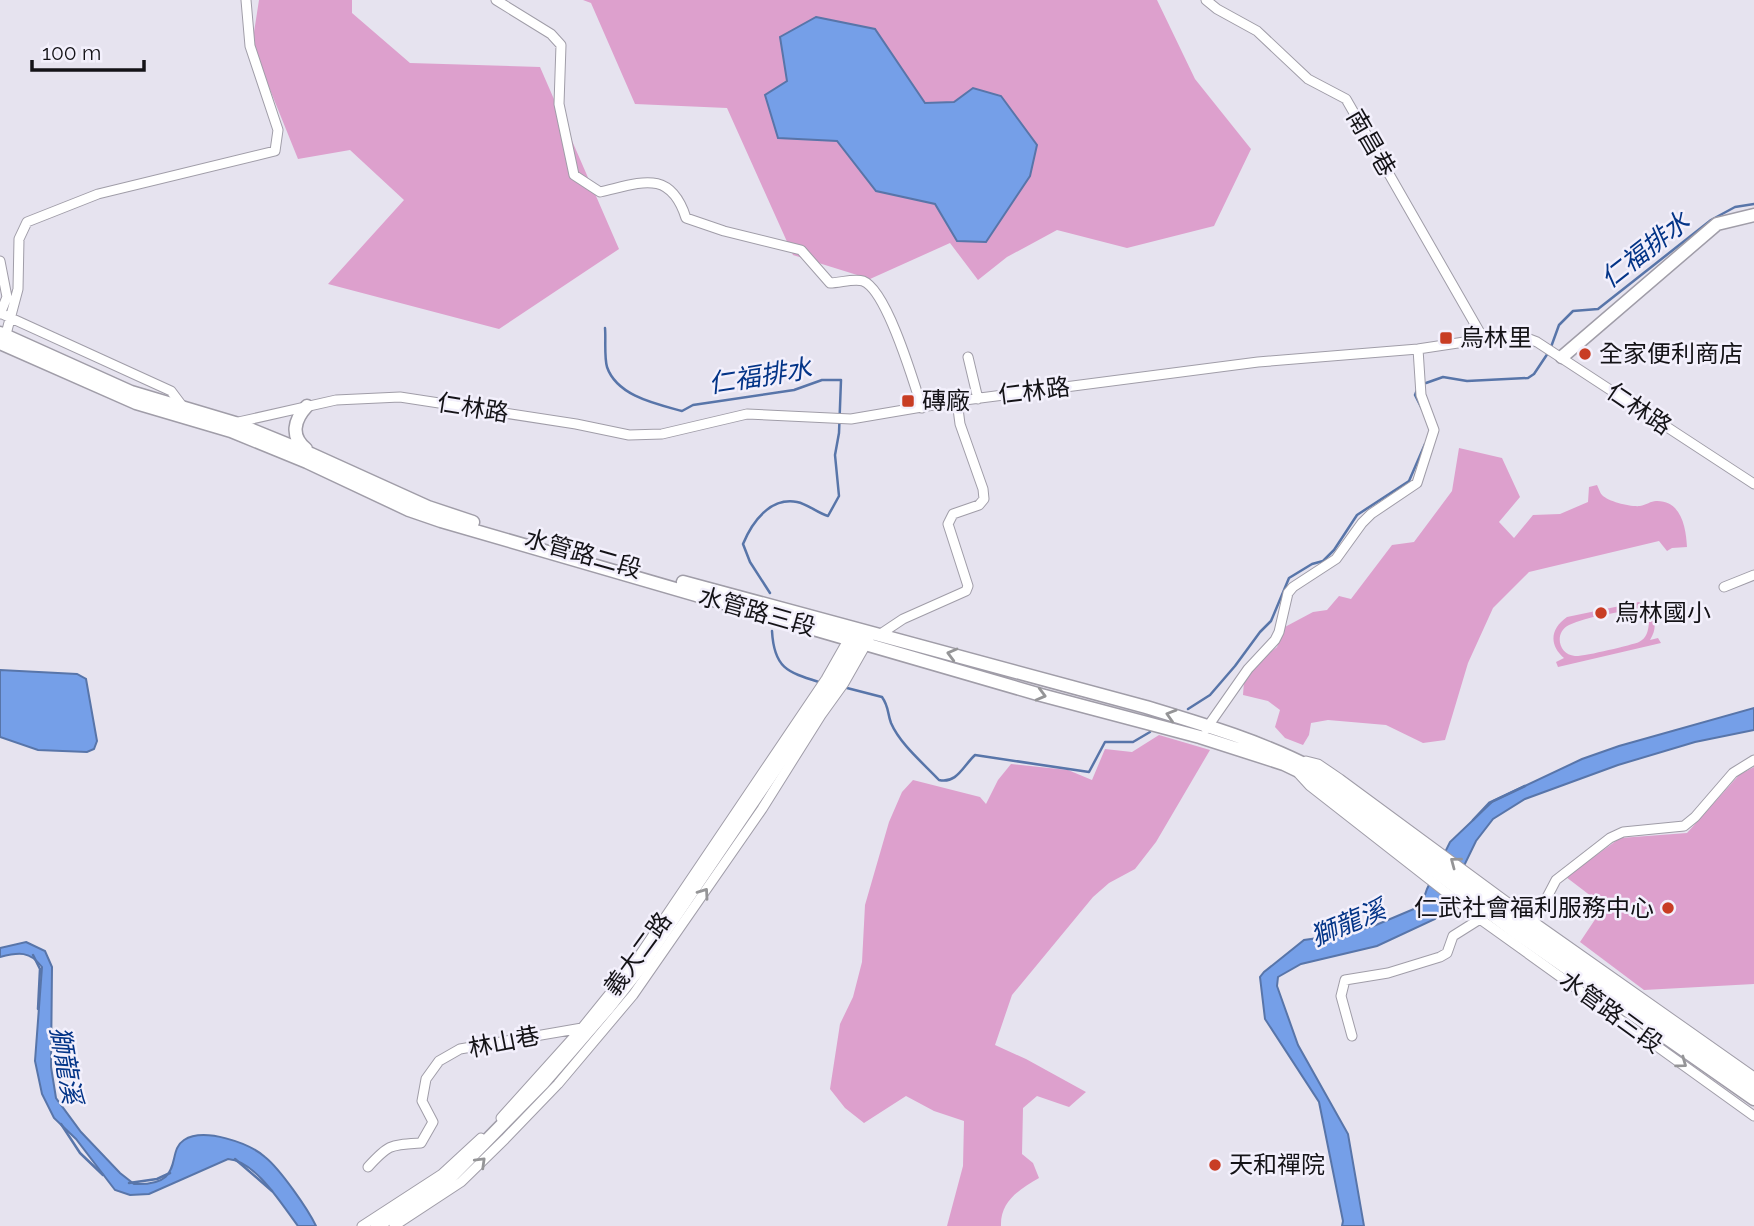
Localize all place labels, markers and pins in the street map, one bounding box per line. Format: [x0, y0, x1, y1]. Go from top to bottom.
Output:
place label: 烏林里 [1460, 323, 1532, 352]
marker: 烏林里 [1438, 330, 1454, 346]
place label: 全家便利商店 [1599, 339, 1743, 368]
marker: 全家便利商店 [1577, 346, 1593, 362]
place label: 磚廠 [922, 386, 970, 415]
marker: 磚廠 [900, 393, 916, 409]
place label: 烏林國小 [1615, 598, 1711, 627]
marker: 烏林國小 [1593, 605, 1609, 621]
place label: 仁武社會福利服務中心 [1414, 893, 1654, 922]
marker: 仁武社會福利服務中心 [1660, 900, 1676, 916]
place label: 天和禪院 [1229, 1150, 1325, 1179]
marker: 天和禪院 [1207, 1157, 1223, 1173]

